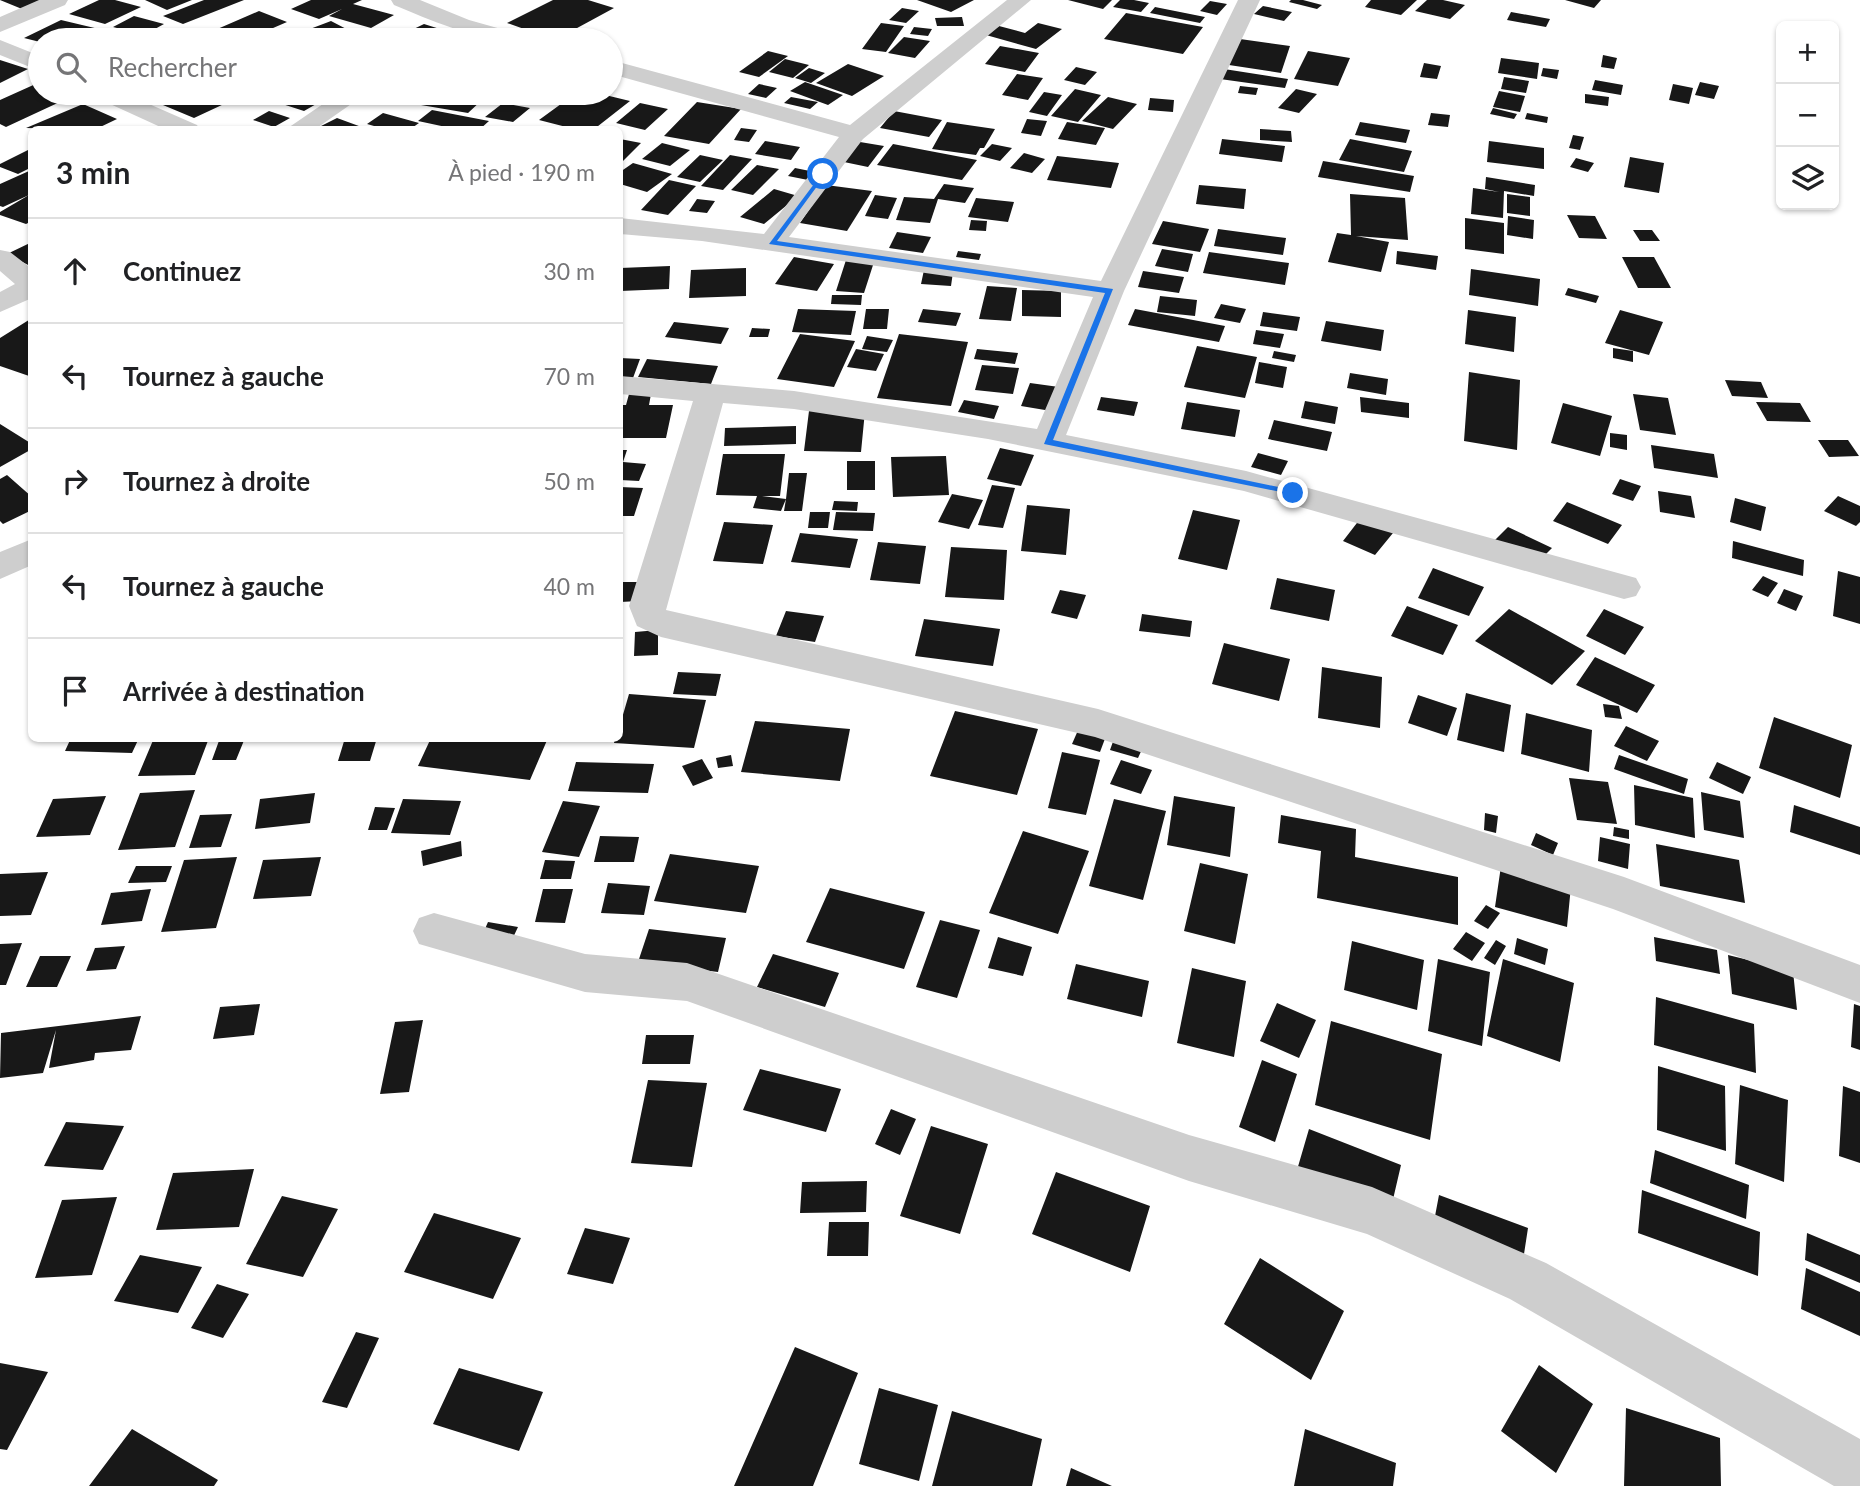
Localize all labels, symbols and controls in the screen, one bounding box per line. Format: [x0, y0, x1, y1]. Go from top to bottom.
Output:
map controls [1776, 21, 1839, 210]
button: + [1776, 21, 1839, 84]
search box [28, 28, 623, 105]
icon: search [52, 48, 90, 86]
text: Rechercher [108, 51, 237, 83]
button: − [1776, 84, 1839, 147]
button: layers [1776, 147, 1839, 210]
text: 3 min [56, 154, 130, 190]
text: À pied · 190 m [448, 158, 595, 186]
route start [807, 158, 838, 189]
icon: ahead [56, 252, 94, 290]
text: Continuez [123, 255, 241, 287]
text: 30 m [544, 257, 595, 285]
icon: left [56, 357, 94, 395]
text: Tournez à gauche [123, 360, 324, 392]
text: 70 m [544, 362, 595, 390]
icon: right [56, 462, 94, 500]
text: Tournez à droite [123, 465, 310, 497]
text: 50 m [544, 467, 595, 495]
route end [1277, 477, 1308, 508]
icon: left [56, 567, 94, 605]
text: Tournez à gauche [123, 570, 324, 602]
text: 40 m [544, 572, 595, 600]
icon: arrive [56, 672, 94, 710]
text: Arrivée à destination [123, 675, 365, 707]

